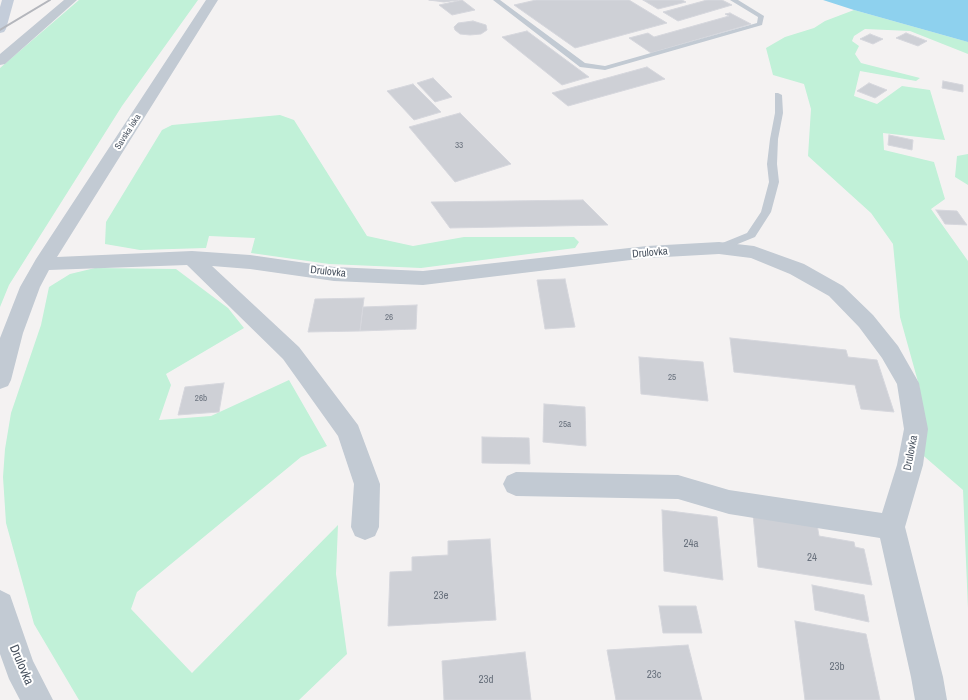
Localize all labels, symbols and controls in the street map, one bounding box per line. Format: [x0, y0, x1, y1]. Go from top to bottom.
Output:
street label: Savska loka [113, 112, 143, 152]
house number: 33 [455, 141, 463, 151]
street label: Drulovka [632, 245, 668, 261]
street label: Drulovka [310, 264, 346, 280]
house number: 26 [385, 313, 393, 323]
house number: 25 [668, 373, 676, 383]
house number: 26b [195, 394, 207, 404]
house number: 25a [559, 420, 571, 430]
street label: Drulovka [901, 434, 921, 472]
house number: 24a [683, 537, 699, 551]
house number: 24 [807, 551, 817, 565]
house number: 23e [433, 589, 449, 603]
street label: Drulovka [6, 643, 36, 687]
house number: 23b [829, 660, 845, 674]
house number: 23c [647, 668, 661, 682]
house number: 23d [478, 673, 494, 687]

